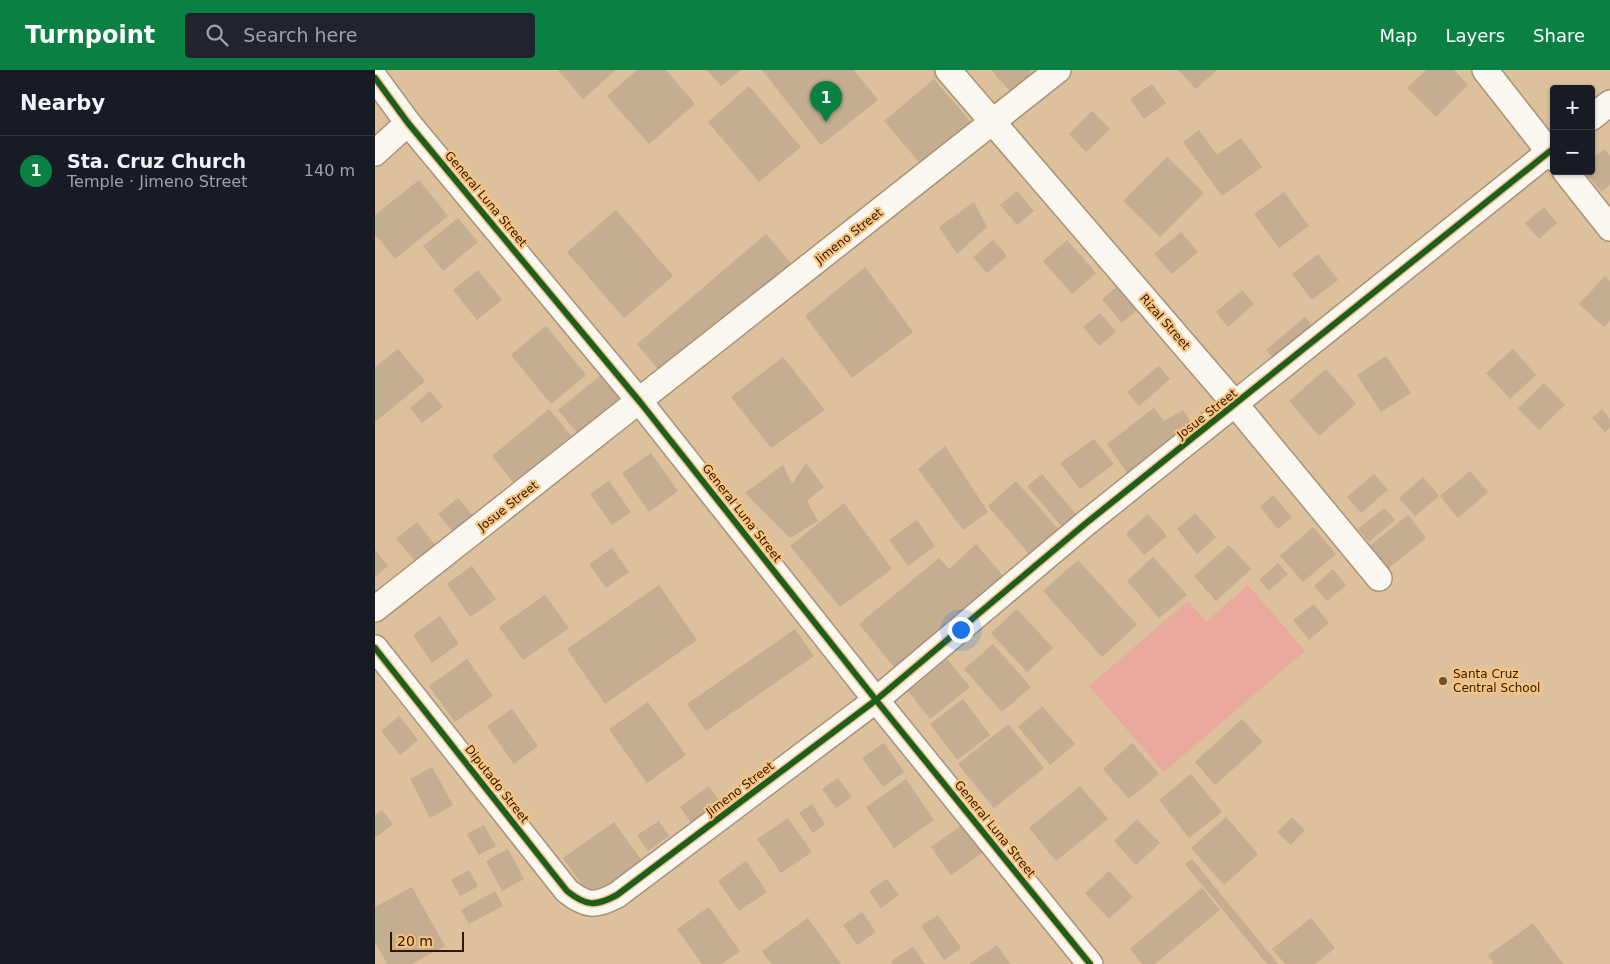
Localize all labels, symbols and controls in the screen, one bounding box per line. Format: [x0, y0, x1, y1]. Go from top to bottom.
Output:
search box [185, 13, 535, 58]
text: Turnpoint [25, 21, 155, 49]
icon: search [203, 21, 231, 49]
text: Search here [243, 24, 357, 46]
text: Map [1379, 25, 1417, 46]
text: Layers [1445, 25, 1505, 46]
text: Share [1533, 25, 1585, 46]
pin: 1 [810, 81, 842, 122]
map controls [1550, 85, 1595, 175]
button: + [1550, 85, 1595, 130]
text: Nearby [20, 91, 105, 115]
button: − [1550, 130, 1595, 175]
street label: General Luna Street [442, 148, 530, 250]
text: Sta. Cruz Church [67, 150, 246, 172]
text: 1 [30, 161, 42, 180]
text: 140 m [304, 161, 355, 180]
text: Temple · Jimeno Street [67, 172, 247, 191]
street label: Jimeno Street [812, 205, 886, 267]
street label: Rizal Street [1137, 291, 1193, 353]
street label: Josue Street [1173, 386, 1240, 442]
street label: General Luna Street [699, 461, 785, 565]
street label: Josue Street [474, 478, 541, 534]
your location [948, 617, 974, 643]
place label: Santa Cruz Central School [1453, 667, 1540, 695]
marker: Santa Cruz Central School [1437, 675, 1449, 687]
street label: Diputado Street [462, 742, 532, 826]
street label: Jimeno Street [703, 759, 777, 820]
street label: General Luna Street [952, 778, 1039, 880]
scale bar [390, 929, 464, 952]
text: 20 m [397, 933, 433, 949]

